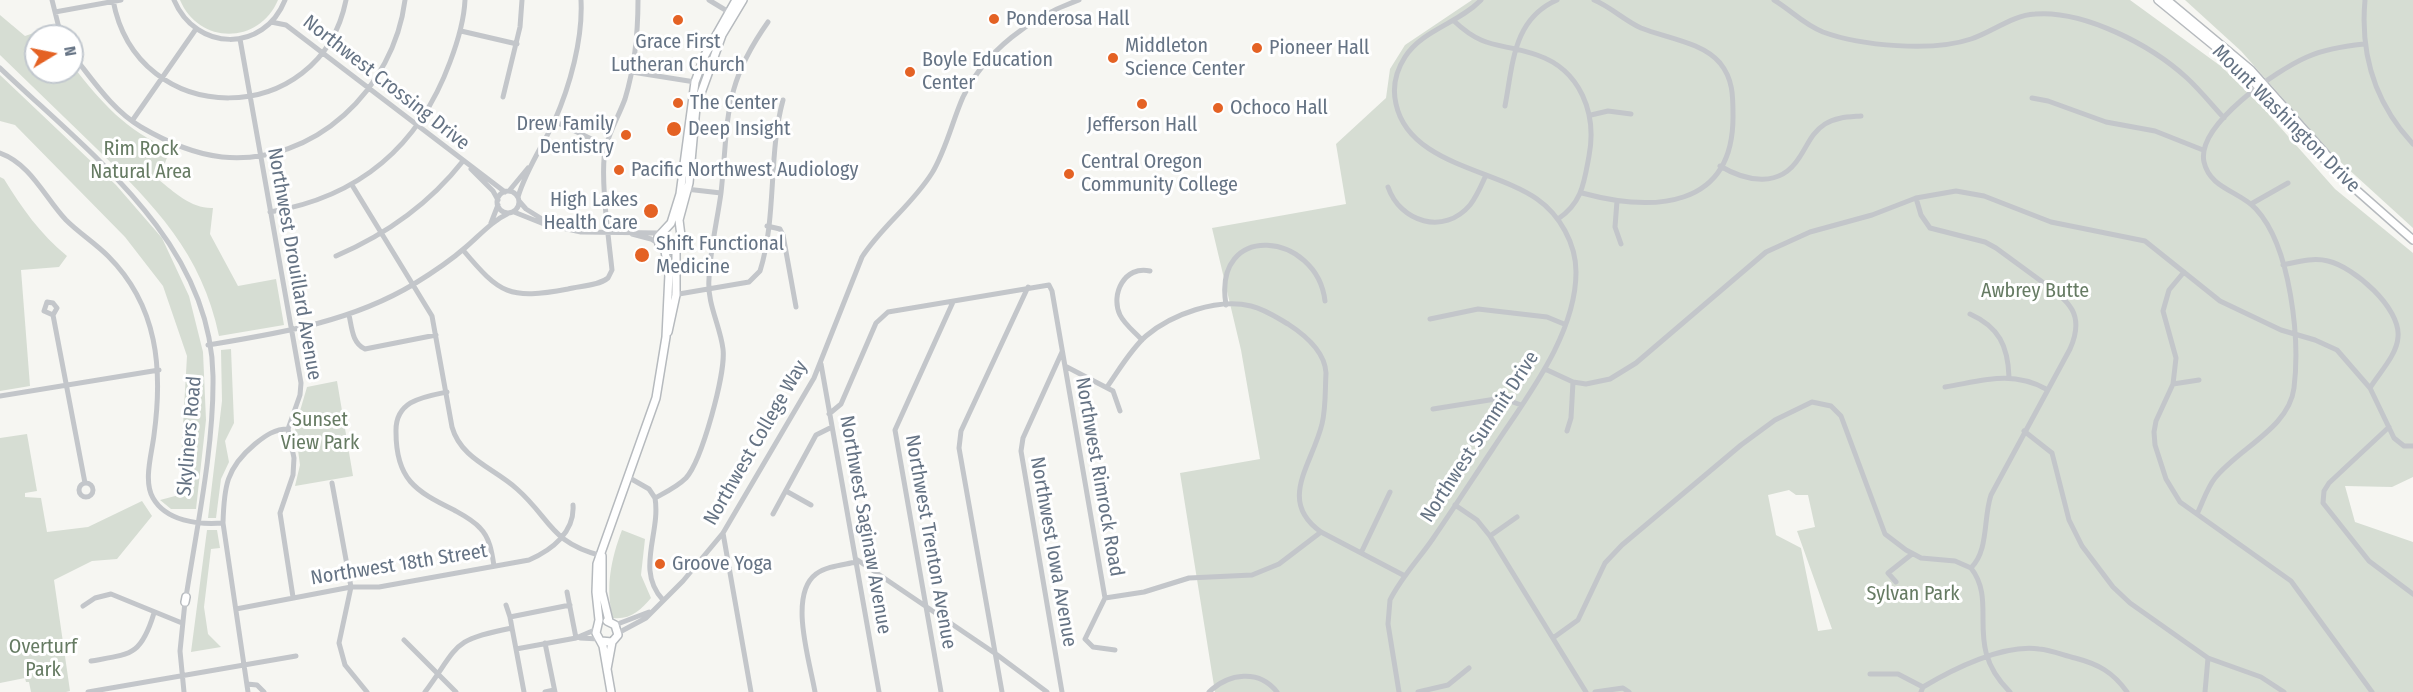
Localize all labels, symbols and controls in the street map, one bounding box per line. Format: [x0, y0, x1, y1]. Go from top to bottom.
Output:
place label: Ponderosa Hall [1006, 7, 1130, 31]
street label: Northwest Crossing Drive [298, 10, 474, 156]
marker: Ponderosa Hall [987, 12, 1001, 26]
marker: Grace First Lutheran Church [671, 13, 685, 27]
north arrow [24, 24, 84, 84]
place label: Grace First Lutheran Church [611, 30, 745, 77]
place label: Middleton Science Center [1125, 34, 1245, 81]
place label: Pioneer Hall [1269, 36, 1369, 60]
street label: Mount Washington Drive [2207, 40, 2365, 198]
marker: Pioneer Hall [1250, 41, 1264, 55]
text: N [60, 45, 80, 58]
place label: Boyle Education Center [922, 48, 1053, 95]
marker: Middleton Science Center [1106, 51, 1120, 65]
marker: Boyle Education Center [903, 65, 917, 79]
place label: The Center [690, 91, 778, 115]
marker: The Center [671, 96, 685, 110]
place label: Ochoco Hall [1230, 96, 1328, 120]
marker: Jefferson Hall [1135, 97, 1149, 111]
marker: Ochoco Hall [1211, 101, 1225, 115]
place label: Drew Family Dentistry [517, 112, 614, 159]
place label: Jefferson Hall [1087, 113, 1197, 137]
place label: Deep Insight [688, 117, 791, 141]
marker: Deep Insight [665, 120, 683, 138]
marker: Drew Family Dentistry [619, 128, 633, 142]
park label: Rim Rock Natural Area [90, 137, 192, 184]
street label: Northwest Drouillard Avenue [262, 146, 326, 382]
place label: Central Oregon Community College [1081, 150, 1238, 197]
place label: Pacific Northwest Audiology [631, 158, 858, 182]
marker: Pacific Northwest Audiology [612, 163, 626, 177]
marker: Central Oregon Community College [1062, 167, 1076, 181]
place label: High Lakes Health Care [543, 188, 638, 235]
marker: High Lakes Health Care [642, 202, 660, 220]
place label: Shift Functional Medicine [656, 232, 784, 279]
marker: Shift Functional Medicine [633, 246, 651, 264]
park label: Awbrey Butte [1981, 279, 2089, 303]
street label: Northwest Summit Drive [1416, 347, 1544, 527]
street label: Northwest College Way [699, 356, 813, 530]
street label: Skyliners Road [173, 375, 207, 497]
street label: Northwest Rimrock Road [1070, 376, 1128, 578]
park label: Sunset View Park [281, 408, 359, 455]
street label: Northwest Saginaw Avenue [834, 414, 896, 636]
street label: Northwest Trenton Avenue [899, 433, 961, 651]
street label: Northwest Iowa Avenue [1024, 455, 1082, 649]
street label: Northwest 18th Street [309, 539, 489, 591]
place label: Groove Yoga [672, 552, 772, 576]
marker: Groove Yoga [653, 557, 667, 571]
park label: Sylvan Park [1867, 582, 1959, 606]
park label: Overturf Park [9, 635, 77, 682]

